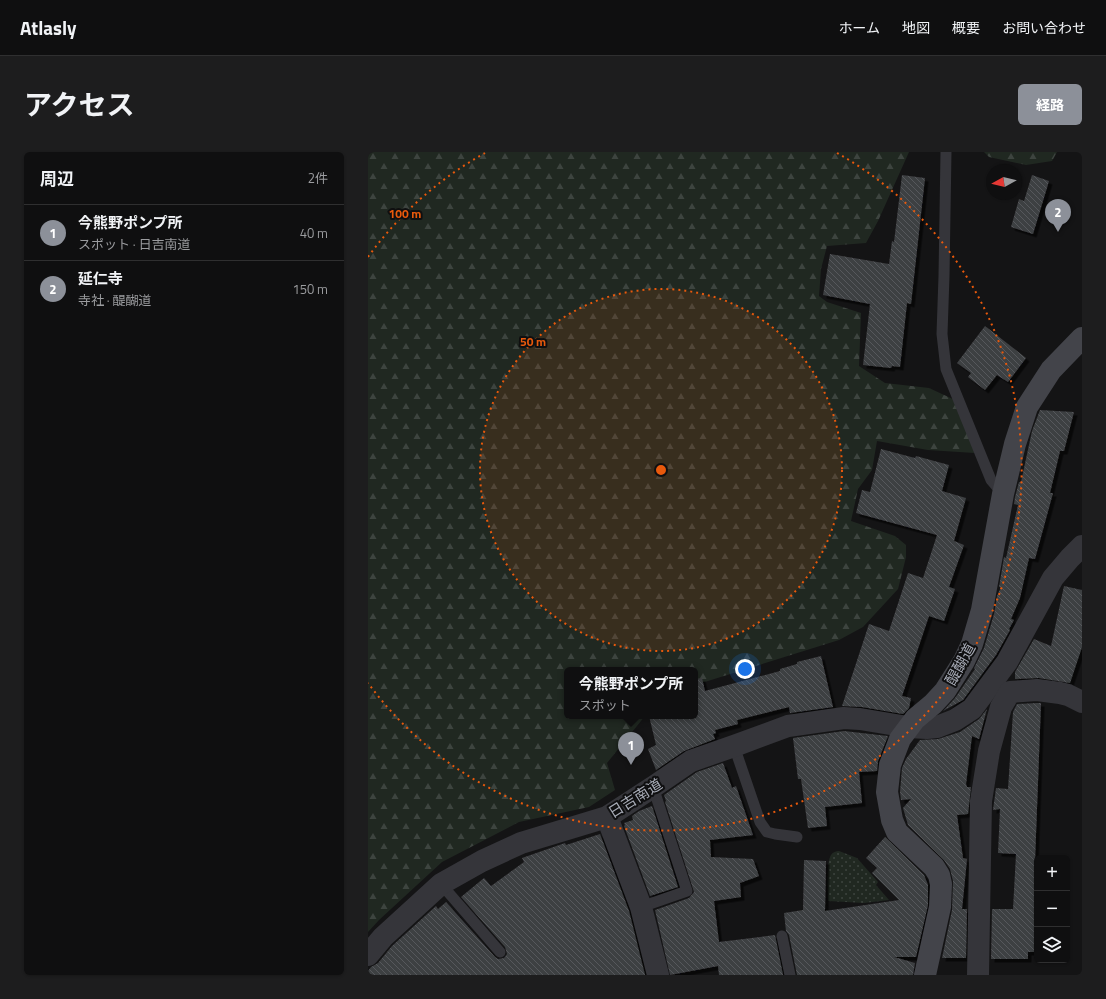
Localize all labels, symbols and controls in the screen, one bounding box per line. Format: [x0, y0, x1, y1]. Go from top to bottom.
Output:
text: Atlasly [20, 13, 77, 42]
text: ホーム [838, 17, 880, 38]
text: 地図 [902, 17, 930, 38]
text: 概要 [952, 17, 980, 38]
text: お問い合わせ [1002, 17, 1086, 38]
text: アクセス [24, 83, 135, 126]
button: 経路 [1018, 84, 1082, 125]
north arrow [986, 164, 1022, 200]
text: 周辺 [40, 166, 74, 192]
text: 2件 [308, 168, 328, 188]
pin: 2 [1045, 199, 1071, 232]
text: 100 m [389, 204, 421, 223]
text: 今熊野ポンプ所 [78, 211, 183, 234]
text: 1 [49, 223, 57, 243]
text: 40 m [300, 223, 328, 243]
text: スポット · 日吉南道 [78, 234, 191, 254]
text: 延仁寺 [78, 267, 123, 290]
text: 2 [49, 279, 57, 299]
text: 150 m [292, 279, 328, 299]
text: 寺社 · 醍醐道 [78, 290, 152, 310]
text: 50 m [520, 332, 546, 351]
centre of rings [654, 463, 668, 477]
street label: 醍醐道 [939, 639, 981, 689]
your location [735, 659, 755, 679]
popup [564, 667, 698, 719]
text: 今熊野ポンプ所 [579, 672, 683, 695]
text: スポット [579, 695, 631, 715]
pin: 1 [618, 732, 644, 765]
street label: 日吉南道 [603, 772, 667, 824]
map controls [1034, 855, 1070, 963]
button: + [1034, 855, 1070, 891]
button: − [1034, 891, 1070, 927]
button: layers [1034, 927, 1070, 963]

